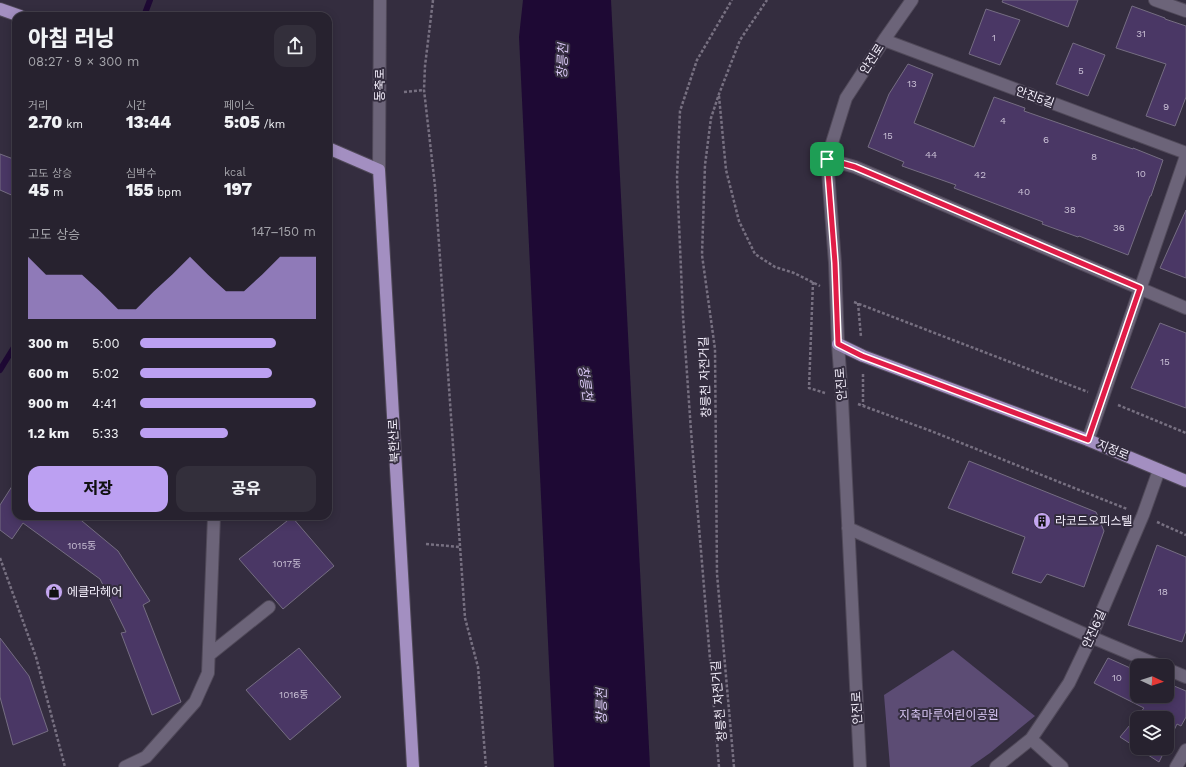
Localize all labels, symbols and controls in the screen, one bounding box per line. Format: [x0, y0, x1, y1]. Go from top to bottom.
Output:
button: share [274, 25, 316, 67]
text: 아침 러닝 [28, 26, 115, 51]
house number: 31 [1136, 28, 1146, 39]
house number: 1 [992, 32, 996, 43]
street label: 안진로 [857, 41, 887, 77]
water label: 창릉천 [554, 42, 571, 79]
text: 08:27 · 9 × 300 m [28, 54, 139, 69]
house number: 5 [1078, 65, 1084, 76]
street label: 동축로 [373, 68, 387, 102]
house number: 13 [907, 78, 917, 89]
street label: 안진5길 [1014, 84, 1056, 110]
text: 거리 [28, 99, 48, 112]
text: 시간 [126, 99, 146, 112]
text: 페이스 [224, 99, 254, 112]
house number: 9 [1163, 101, 1169, 112]
text: 2.70 [28, 112, 62, 132]
text: 13:44 [126, 112, 171, 132]
text: 5:05 [224, 112, 260, 132]
house number: 4 [1000, 115, 1006, 126]
text: km [62, 118, 83, 131]
text: /km [260, 118, 285, 131]
house number: 15 [883, 130, 893, 141]
house number: 6 [1043, 134, 1049, 145]
pin [810, 142, 844, 176]
icon: arrive [816, 148, 838, 170]
house number: 44 [925, 149, 937, 160]
house number: 8 [1091, 151, 1097, 162]
text: kcal [224, 166, 246, 179]
text: 고도 상승 [28, 167, 72, 180]
text: 심박수 [126, 167, 156, 180]
house number: 10 [1136, 168, 1146, 179]
house number: 42 [974, 169, 986, 180]
text: 197 [224, 179, 252, 199]
text: 45 [28, 180, 49, 200]
text: 155 [126, 180, 153, 200]
text: m [49, 186, 63, 199]
text: bpm [153, 186, 181, 199]
house number: 40 [1018, 186, 1030, 197]
house number: 38 [1064, 204, 1076, 215]
house number: 36 [1113, 222, 1125, 233]
text: 147–150 m [251, 224, 316, 239]
text: 고도 상승 [28, 227, 80, 242]
text: 300 m [28, 336, 68, 351]
text: 5:00 [92, 336, 120, 351]
street label: 창릉천 자전거길 [697, 336, 713, 418]
house number: 15 [1160, 356, 1170, 367]
water label: 창릉천 [576, 364, 596, 403]
text: 600 m [28, 366, 69, 381]
text: 5:02 [92, 366, 119, 381]
street label: 안진로 [833, 367, 849, 401]
text: 900 m [28, 396, 69, 411]
text: 4:41 [92, 396, 117, 411]
street label: 북한산로 [386, 419, 402, 463]
text: 1.2 km [28, 426, 69, 441]
text: 5:33 [92, 426, 119, 441]
street label: 지정로 [1095, 437, 1131, 463]
button: 저장 [28, 466, 168, 512]
button: 공유 [176, 466, 316, 512]
building icon: 라코드오피스텔 [1032, 511, 1052, 531]
place label: 라코드오피스텔 [1055, 514, 1132, 528]
house number: 1015동 [67, 540, 97, 551]
house number: 1017동 [273, 558, 301, 569]
shop icon: 에클라헤어 [44, 582, 64, 602]
place label: 에클라헤어 [67, 585, 122, 599]
house number: 18 [1158, 586, 1168, 597]
street label: 안진6길 [1079, 608, 1109, 650]
north arrow [1130, 659, 1174, 703]
map controls [1130, 659, 1174, 755]
street label: 창릉천 자전거길 [708, 660, 730, 742]
house number: 10 [1112, 672, 1122, 683]
water label: 창릉천 [594, 687, 609, 724]
house number: 1016동 [279, 689, 309, 700]
street label: 안진로 [849, 691, 865, 725]
park label: 지축마루어린이공원 [899, 708, 999, 722]
button: layers [1130, 711, 1174, 755]

